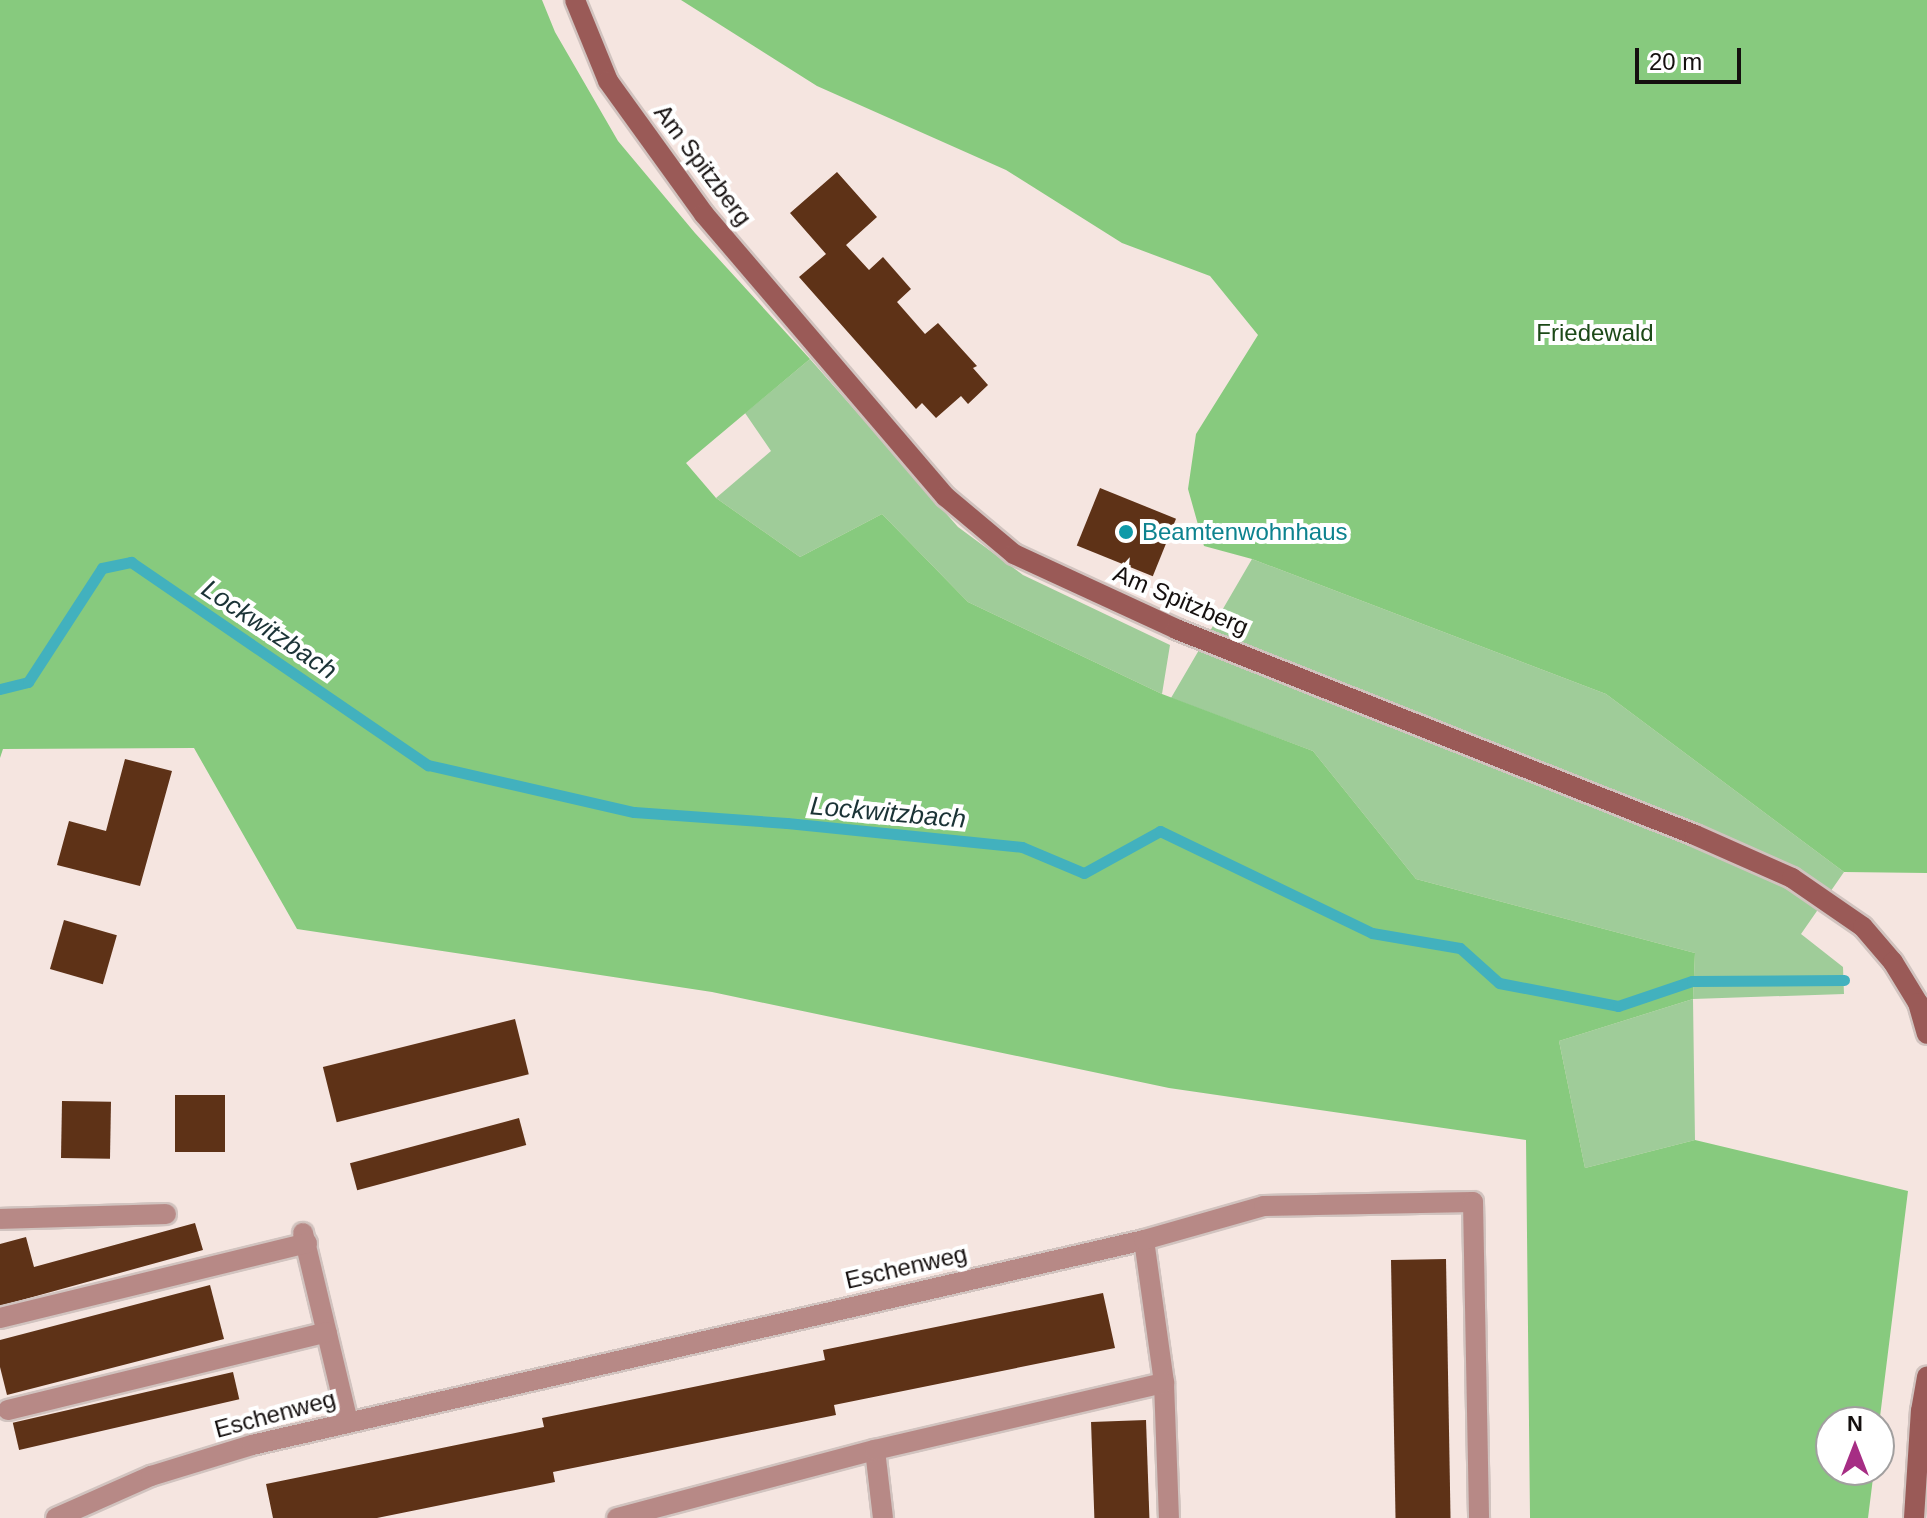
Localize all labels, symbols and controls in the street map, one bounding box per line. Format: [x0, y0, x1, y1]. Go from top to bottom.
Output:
scale bar [1639, 32, 1745, 82]
text: 20 m [1649, 48, 1702, 75]
street label: Am Spitzberg [648, 99, 758, 231]
park label: Friedewald [1536, 319, 1654, 347]
place label: Beamtenwohnhaus [1142, 518, 1347, 546]
marker: Beamtenwohnhaus [1117, 523, 1135, 541]
street label: Am Spitzberg [1109, 559, 1253, 641]
water label: Lockwitzbach [196, 573, 342, 687]
water label: Lockwitzbach [809, 791, 967, 835]
street label: Eschenweg [842, 1239, 970, 1295]
street label: Eschenweg [211, 1384, 339, 1444]
north arrow [1815, 1406, 1895, 1486]
text: N [1847, 1411, 1863, 1436]

